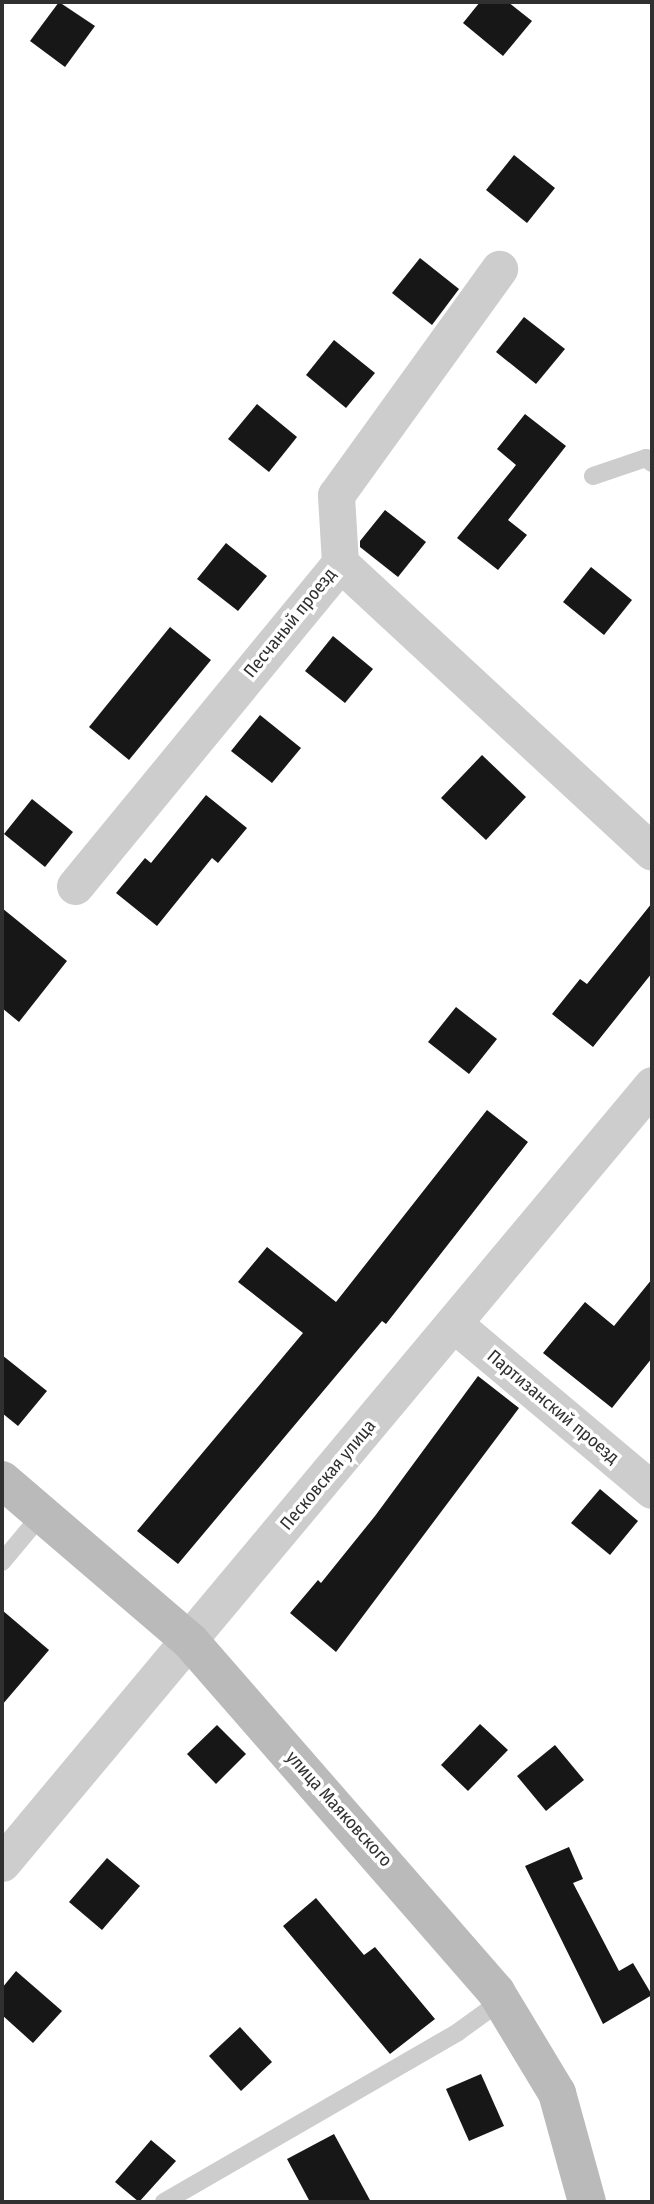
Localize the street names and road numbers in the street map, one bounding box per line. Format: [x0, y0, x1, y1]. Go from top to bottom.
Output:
street label: Песчаный проезд [239, 564, 341, 682]
street label: Партизанский проезд [483, 1345, 623, 1469]
street label: Песковская улица [276, 1416, 380, 1534]
street label: улица Маяковского [281, 1747, 397, 1871]

